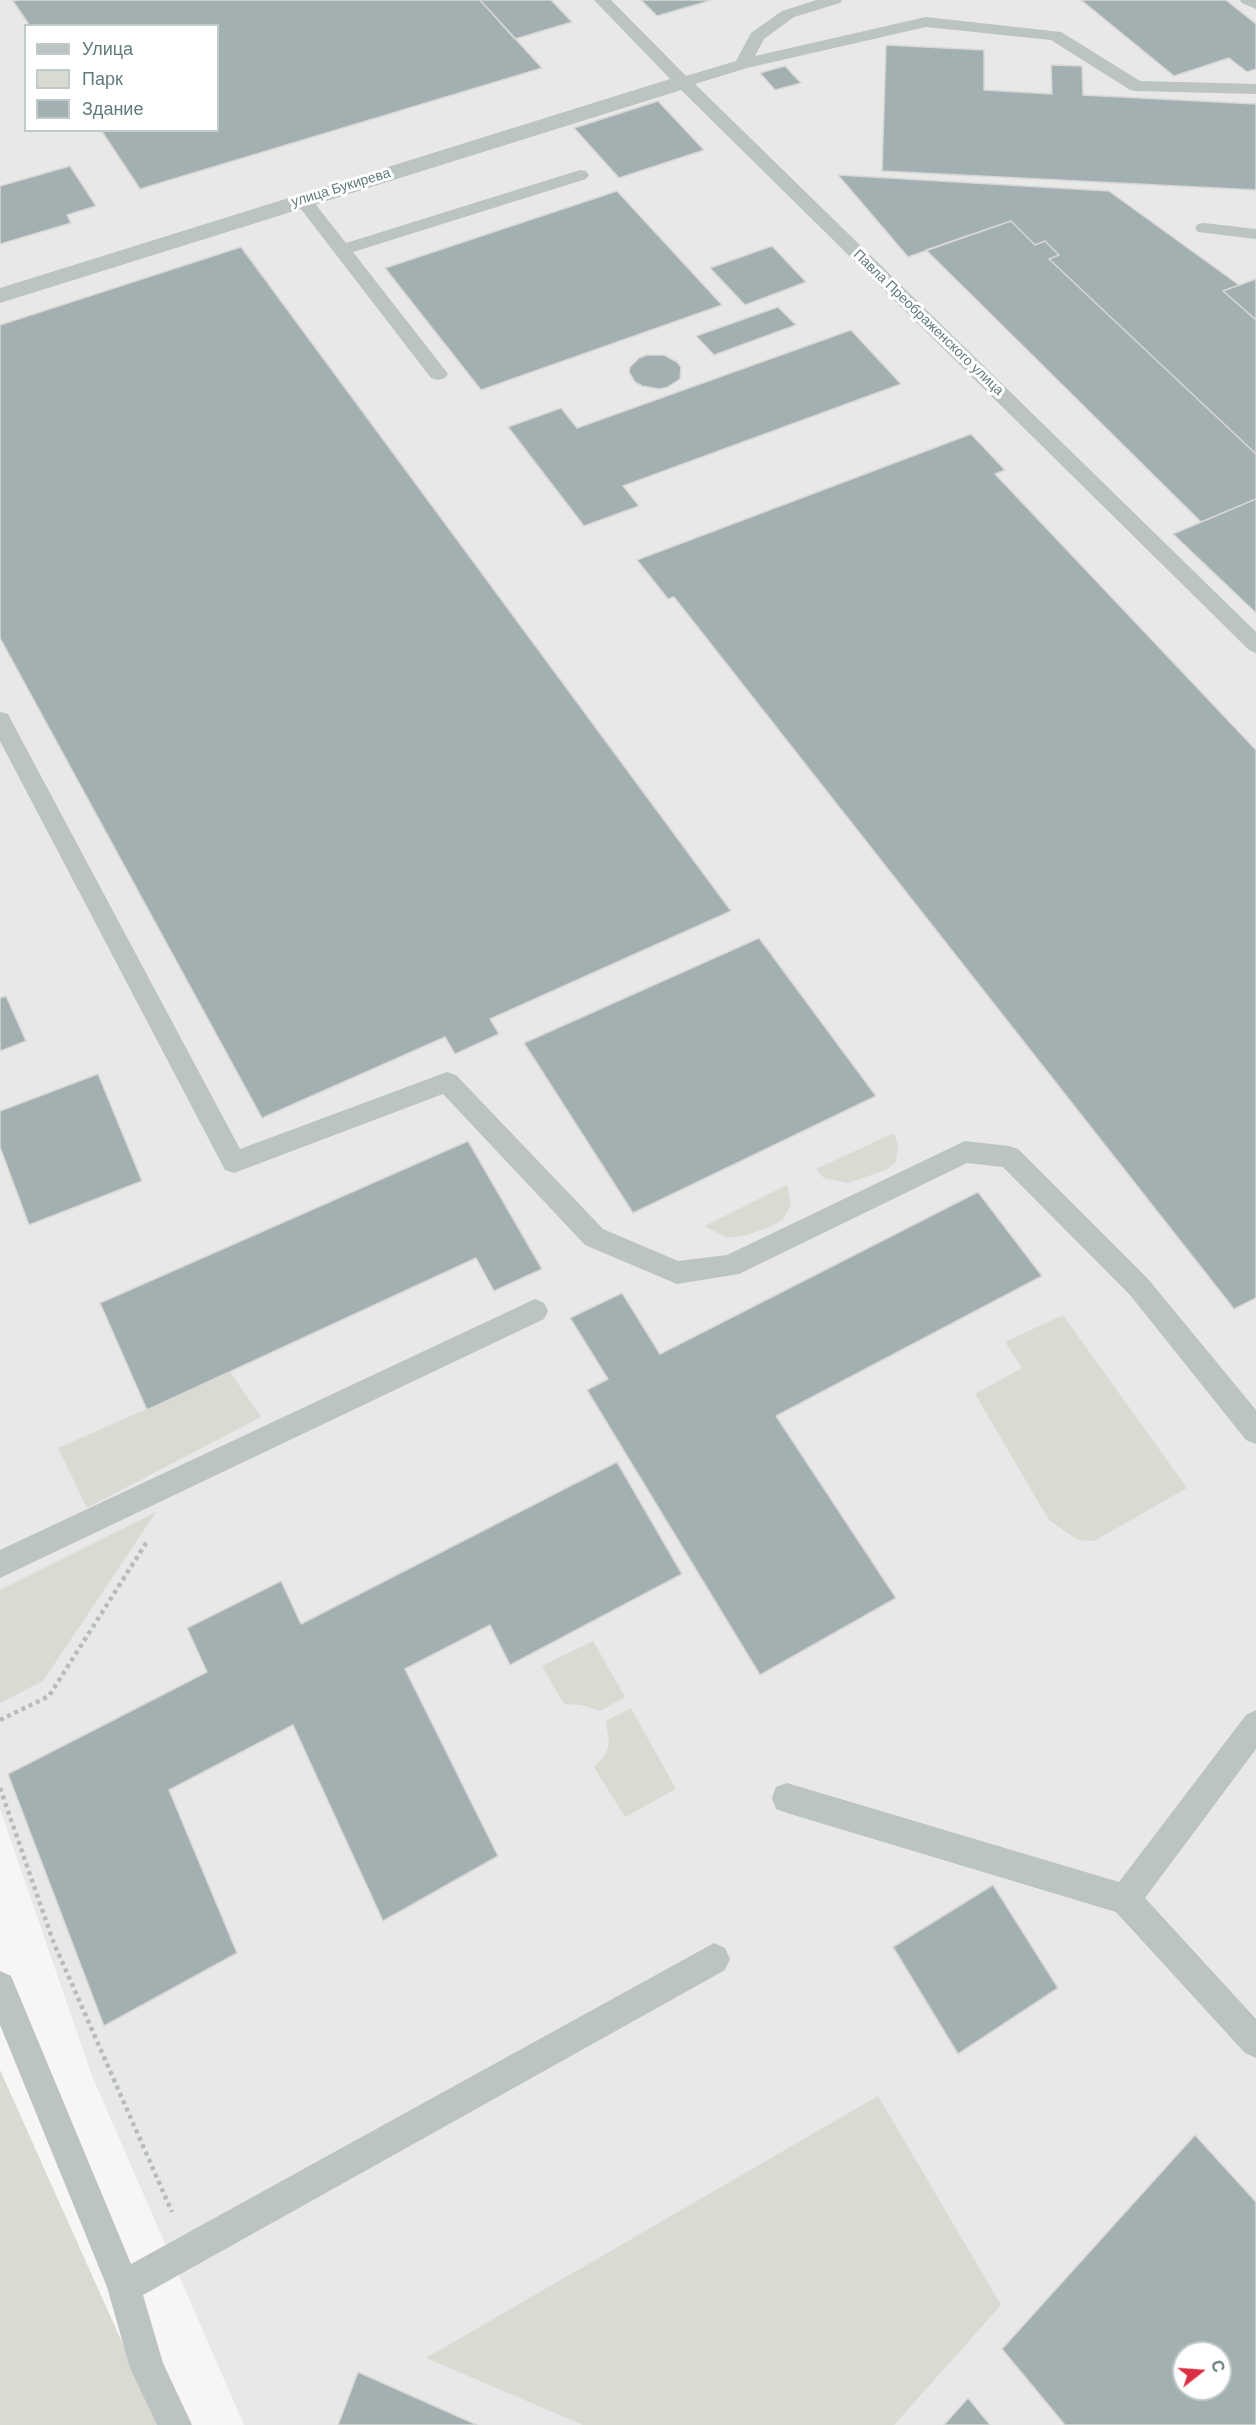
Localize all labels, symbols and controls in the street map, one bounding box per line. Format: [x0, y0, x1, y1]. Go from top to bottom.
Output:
legend [24, 24, 219, 132]
text: Улица [82, 37, 133, 61]
text: Парк [82, 67, 123, 91]
text: Здание [82, 97, 143, 121]
street label: улица Букирева [289, 165, 393, 211]
street label: Павла Преображенского улица [849, 247, 1007, 399]
north arrow [1172, 2341, 1232, 2401]
text: С [1206, 2358, 1230, 2375]

